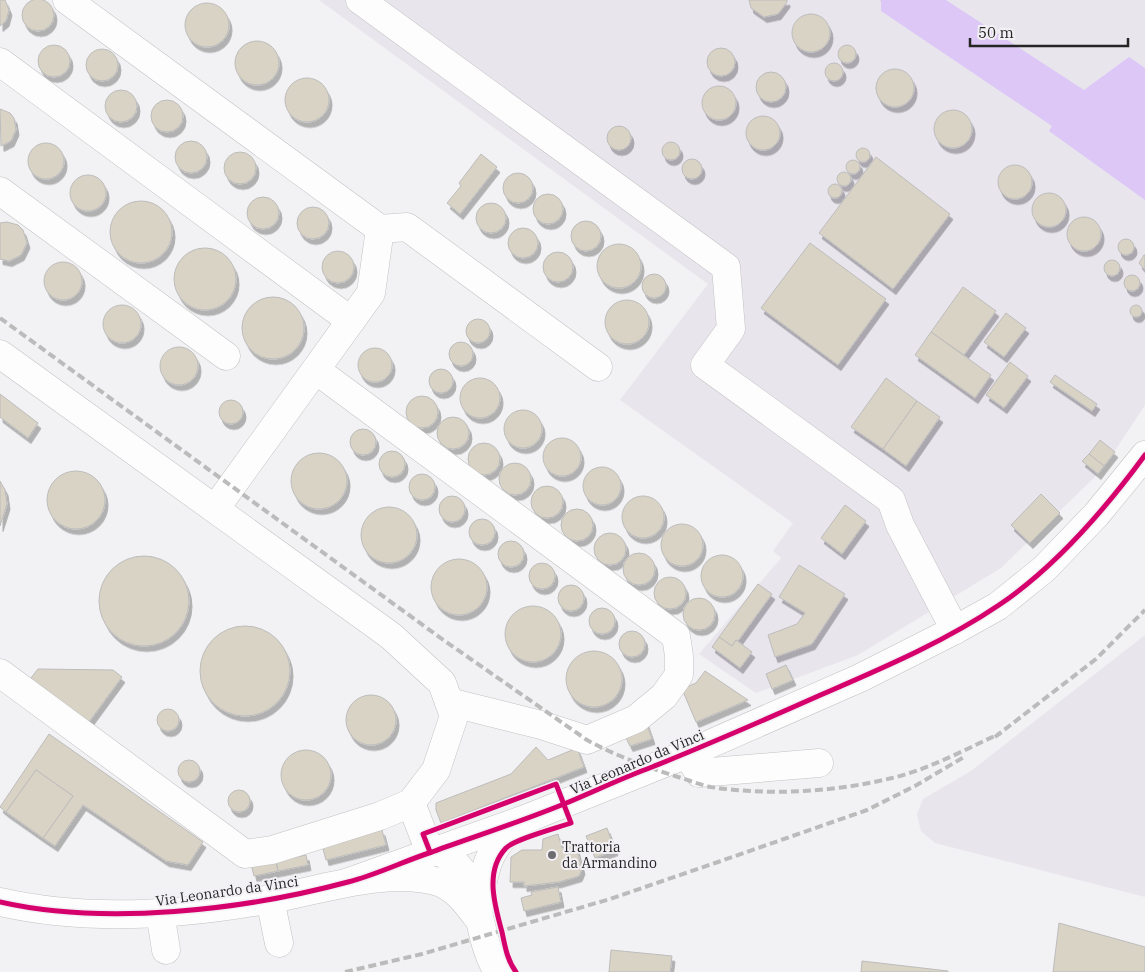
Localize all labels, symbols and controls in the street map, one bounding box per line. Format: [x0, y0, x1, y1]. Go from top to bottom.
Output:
scale bar [970, 15, 1128, 47]
text: 50 m [978, 23, 1014, 42]
street label: Via Leonardo da Vinci [567, 726, 707, 798]
place label: Trattoria da Armandino [562, 838, 657, 872]
marker: Trattoria da Armandino [546, 849, 558, 861]
street label: Via Leonardo da Vinci [154, 872, 300, 910]

